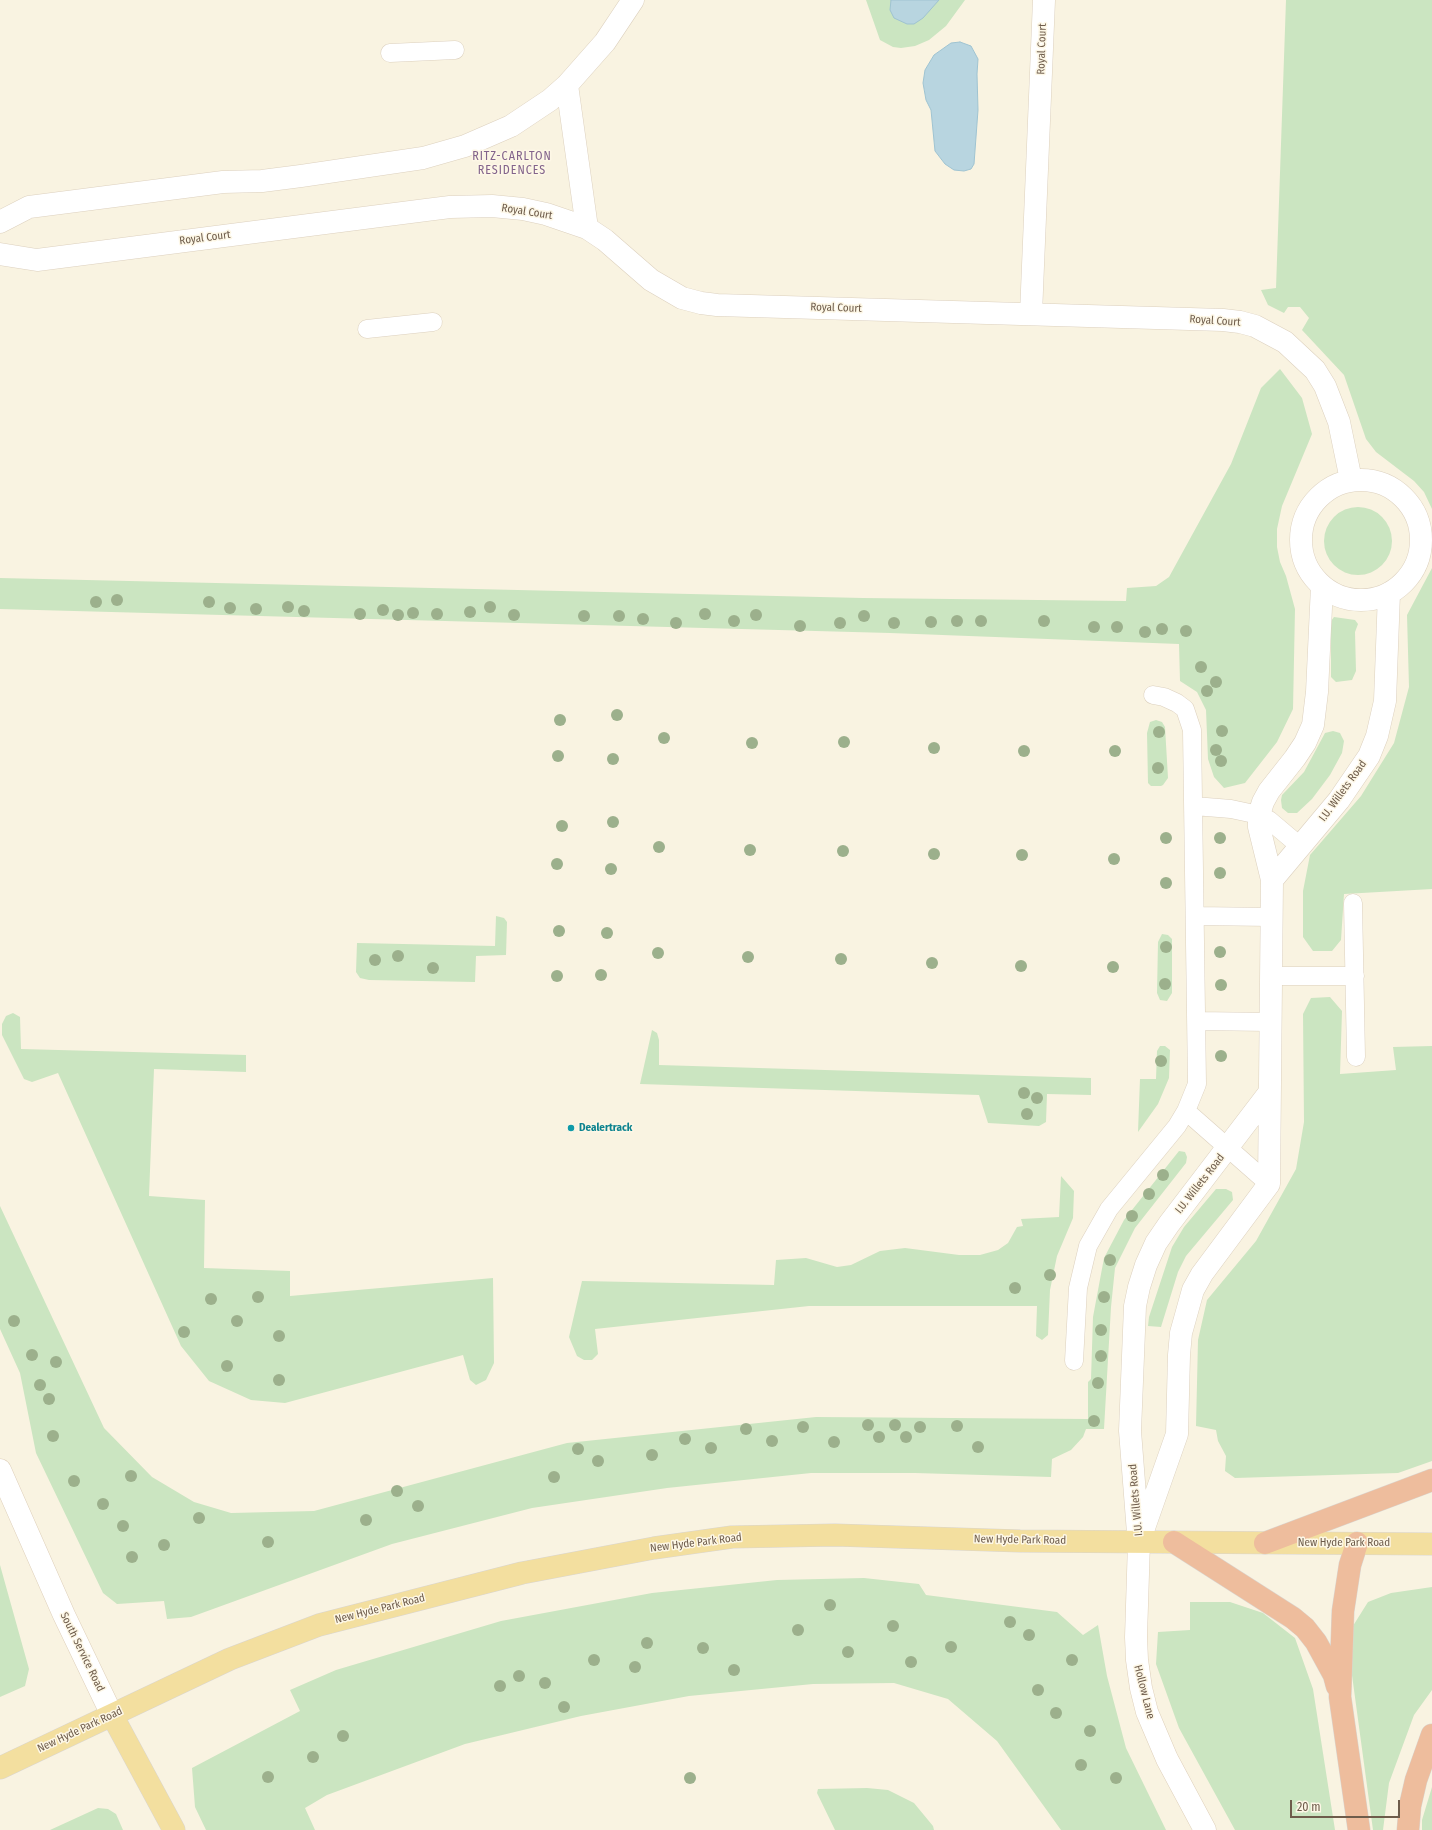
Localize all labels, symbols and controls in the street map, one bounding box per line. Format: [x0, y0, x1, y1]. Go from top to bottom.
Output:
street label: Royal Court [1035, 23, 1049, 75]
district label: RITZ-CARLTON RESIDENCES [472, 150, 552, 178]
street label: Royal Court [501, 201, 553, 223]
street label: Royal Court [179, 228, 231, 248]
street label: Royal Court [810, 301, 862, 315]
street label: Royal Court [1189, 313, 1241, 329]
street label: I.U. Willets Road [1316, 758, 1370, 824]
place label: Dealertrack [579, 1121, 632, 1135]
marker: Dealertrack [566, 1123, 576, 1133]
street label: I.U. Willets Road [1173, 1151, 1227, 1217]
street label: I.U. Willets Road [1126, 1463, 1146, 1537]
street label: New Hyde Park Road [649, 1531, 743, 1555]
street label: New Hyde Park Road [974, 1533, 1066, 1547]
street label: New Hyde Park Road [1298, 1536, 1390, 1550]
street label: New Hyde Park Road [334, 1591, 426, 1627]
street label: South Service Road [57, 1610, 107, 1694]
street label: Hollow Lane [1131, 1664, 1157, 1720]
street label: New Hyde Park Road [35, 1705, 125, 1755]
scale bar [1292, 1792, 1402, 1818]
text: 20 m [1297, 1800, 1321, 1814]

